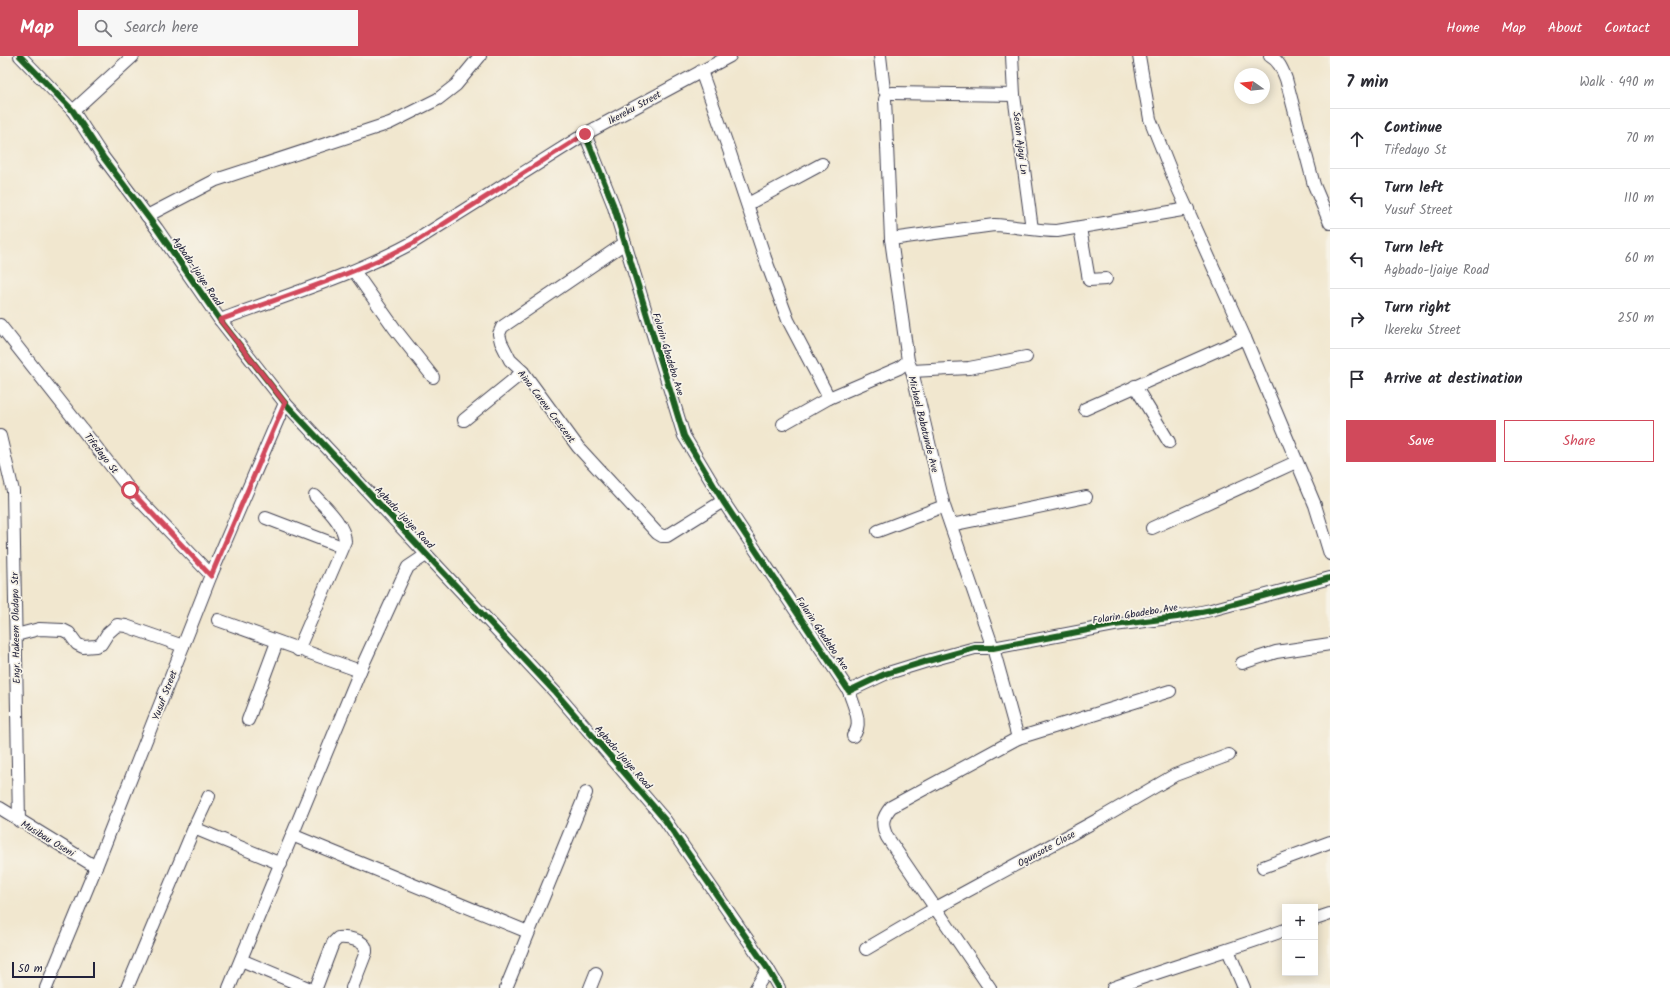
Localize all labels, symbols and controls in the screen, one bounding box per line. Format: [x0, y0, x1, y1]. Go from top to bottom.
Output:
search box [78, 10, 358, 46]
text: Map [20, 13, 54, 43]
text: Search here [124, 16, 198, 40]
icon: search [92, 17, 114, 39]
text: Home [1446, 17, 1480, 39]
text: Map [1502, 17, 1526, 39]
text: About [1548, 17, 1582, 39]
text: Contact [1604, 17, 1650, 39]
north arrow [1234, 68, 1270, 104]
text: 7 min [1346, 69, 1388, 96]
text: Walk · 490 m [1579, 72, 1654, 93]
street label: Ikereku Street [605, 87, 664, 129]
street label: Sesan Ajayi Ln [1008, 111, 1032, 176]
text: Continue [1384, 116, 1442, 140]
route end [576, 125, 594, 143]
icon: ahead [1346, 128, 1368, 150]
text: 70 m [1626, 128, 1654, 149]
text: Tifedayo St [1384, 140, 1447, 161]
text: Turn left [1384, 176, 1444, 200]
icon: left [1346, 188, 1368, 210]
text: 110 m [1624, 188, 1654, 209]
text: Yusuf Street [1384, 200, 1453, 221]
street label: Agbado-Ijaiye Road [168, 234, 227, 310]
text: Turn left [1384, 236, 1444, 260]
icon: left [1346, 248, 1368, 270]
text: 60 m [1625, 248, 1654, 269]
text: Agbado-Ijaiye Road [1384, 260, 1489, 281]
text: Turn right [1384, 296, 1451, 320]
icon: right [1346, 308, 1368, 330]
text: 250 m [1617, 308, 1654, 329]
street label: Folarin Gbadebo Ave [648, 311, 688, 398]
text: Ikereku Street [1384, 320, 1461, 341]
street label: Aina Carew Crescent [513, 367, 579, 447]
text: Arrive at destination [1384, 367, 1523, 391]
icon: arrive [1346, 368, 1368, 390]
street label: Michael Babatunde Ave [903, 374, 943, 475]
button: Save [1346, 420, 1496, 462]
button: Share [1504, 420, 1654, 462]
street label: Tifedayo St [80, 430, 122, 478]
route start [121, 481, 139, 499]
street label: Agbado-Ijaiye Road [371, 483, 438, 553]
street label: Engr. Hakeem Oladapo Str [7, 571, 25, 684]
street label: Folarin Gbadebo Ave [791, 593, 853, 674]
street label: Folarin Gbadebo Ave [1091, 599, 1179, 629]
street label: Yusuf Street [148, 668, 182, 723]
street label: Agbado-Ijaiye Road [591, 722, 656, 794]
street label: Musibau Oseni [17, 816, 78, 862]
street label: Ogunsote Close [1015, 826, 1079, 871]
map controls [1282, 904, 1318, 976]
button: + [1282, 904, 1318, 940]
button: − [1282, 940, 1318, 976]
scale bar [12, 960, 95, 979]
text: 50 m [18, 960, 43, 978]

